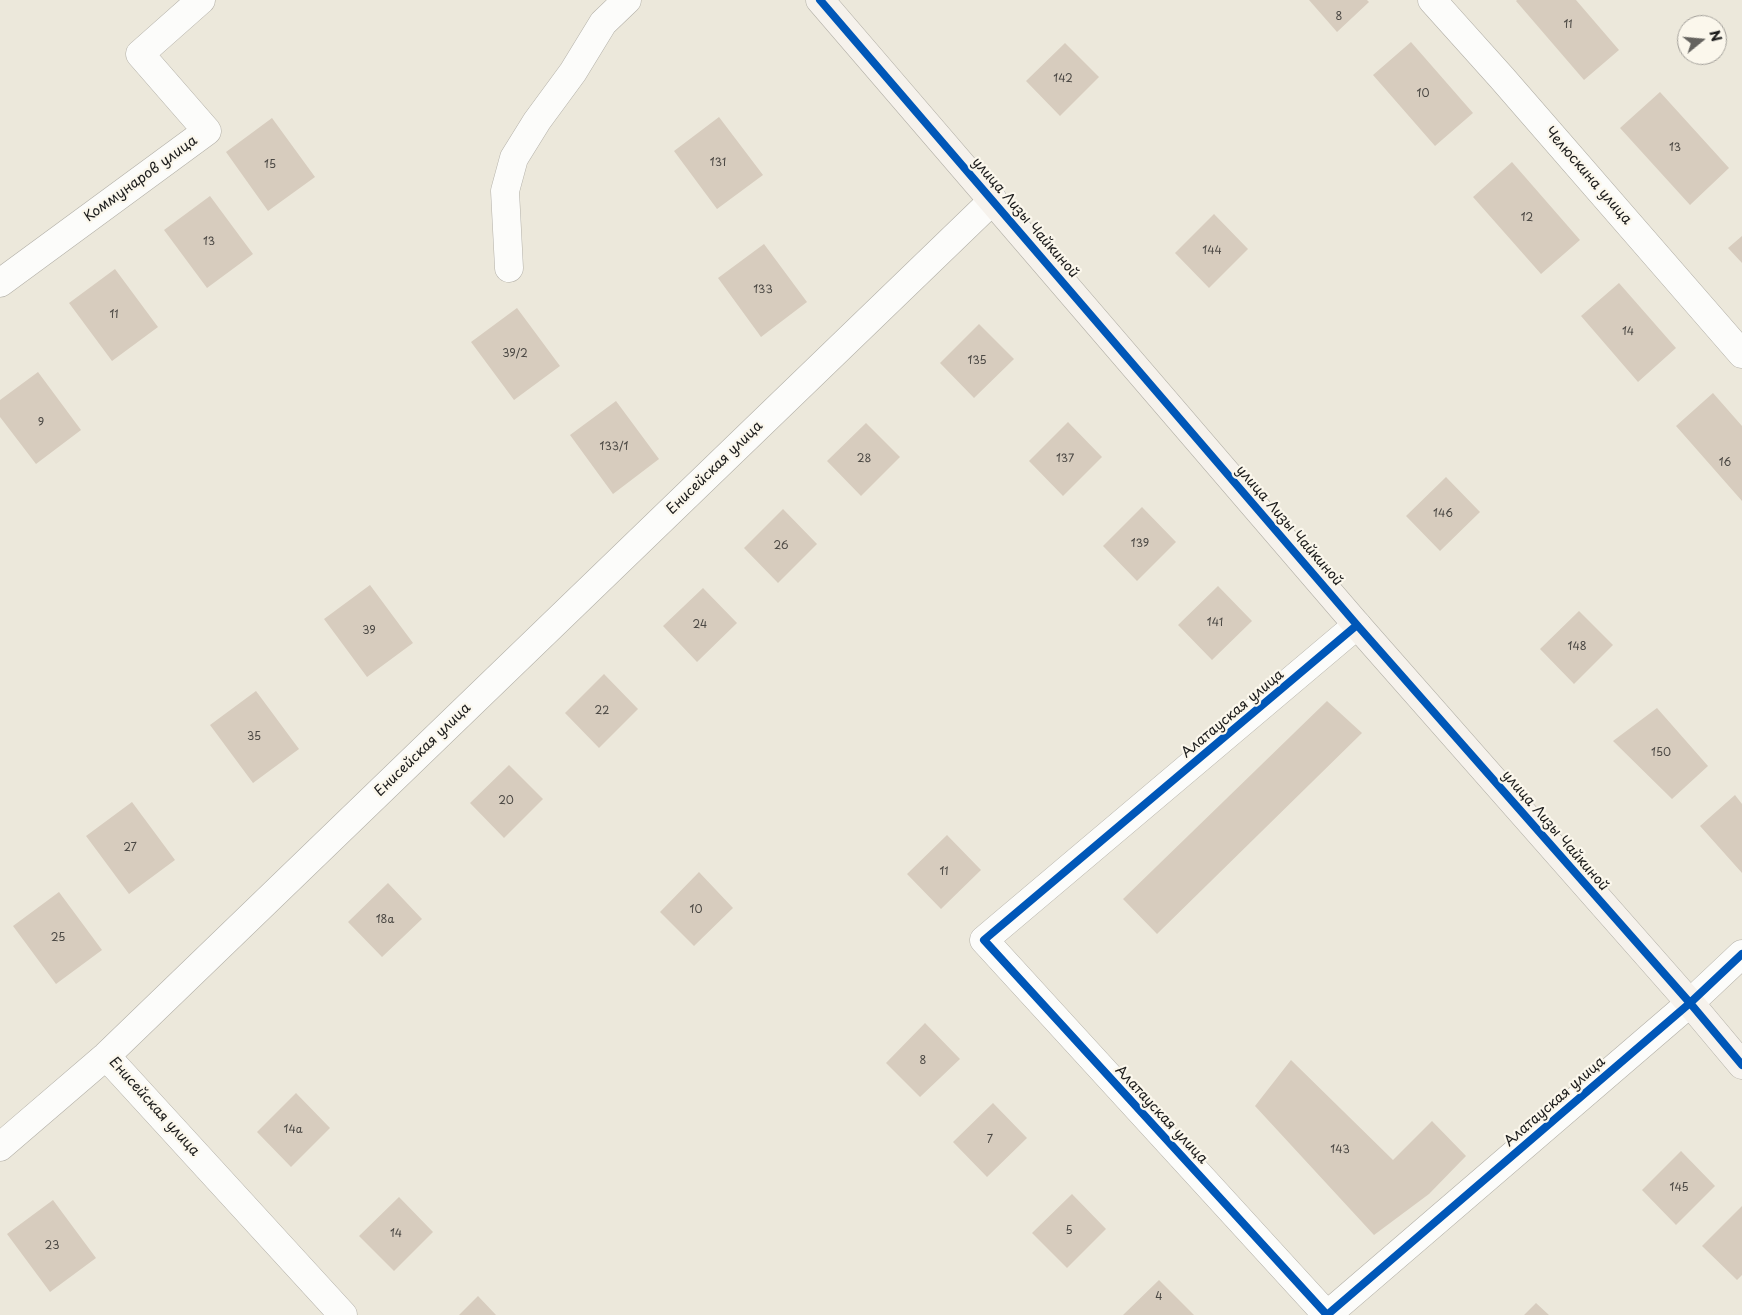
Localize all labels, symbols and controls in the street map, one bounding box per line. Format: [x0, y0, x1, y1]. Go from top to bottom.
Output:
house number: 8 [1336, 10, 1342, 24]
north arrow [1677, 15, 1727, 65]
house number: 11 [1563, 18, 1573, 32]
text: N [1704, 27, 1728, 44]
house number: 142 [1053, 72, 1073, 86]
house number: 10 [1417, 87, 1429, 101]
street label: Челюскина улица [1541, 124, 1635, 228]
street label: Коммунаров улица [81, 132, 201, 226]
house number: 13 [1669, 141, 1681, 155]
street label: улица Лизы Чайкиной [968, 154, 1082, 282]
house number: 131 [710, 156, 726, 170]
house number: 15 [264, 158, 276, 172]
house number: 12 [1521, 211, 1533, 225]
house number: 13 [203, 235, 215, 249]
house number: 144 [1202, 244, 1222, 258]
house number: 133 [753, 283, 773, 297]
house number: 11 [109, 308, 119, 322]
house number: 14 [1622, 325, 1634, 339]
house number: 39/2 [502, 347, 528, 361]
house number: 135 [967, 354, 987, 368]
house number: 9 [38, 416, 44, 430]
street label: Енисейская улица [663, 418, 767, 518]
house number: 133/1 [599, 440, 629, 454]
house number: 28 [857, 452, 871, 466]
house number: 137 [1056, 452, 1074, 466]
house number: 16 [1719, 456, 1731, 470]
street label: улица Лизы Чайкиной [1232, 462, 1346, 590]
house number: 146 [1433, 507, 1453, 521]
house number: 139 [1131, 537, 1149, 551]
house number: 26 [773, 539, 789, 553]
house number: 141 [1207, 616, 1223, 630]
house number: 24 [693, 618, 707, 632]
house number: 39 [362, 624, 376, 638]
house number: 148 [1567, 640, 1587, 654]
street label: Алатауская улица [1178, 666, 1288, 762]
street label: Енисейская улица [371, 700, 475, 800]
house number: 22 [595, 704, 609, 718]
house number: 35 [247, 730, 261, 744]
house number: 150 [1651, 746, 1671, 760]
street label: улица Лизы Чайкиной [1498, 767, 1612, 895]
house number: 20 [498, 794, 514, 808]
house number: 27 [123, 841, 137, 855]
house number: 11 [939, 865, 949, 879]
house number: 10 [690, 903, 702, 917]
house number: 18а [376, 913, 394, 927]
house number: 25 [51, 931, 65, 945]
street label: Енисейская улица [105, 1054, 203, 1160]
house number: 8 [920, 1054, 926, 1068]
street label: Алатауская улица [1501, 1054, 1609, 1150]
street label: Алатауская улица [1111, 1062, 1211, 1168]
house number: 14а [283, 1123, 303, 1137]
house number: 7 [987, 1133, 993, 1147]
house number: 143 [1330, 1143, 1350, 1157]
house number: 145 [1669, 1181, 1689, 1195]
house number: 5 [1065, 1224, 1073, 1238]
house number: 14 [390, 1227, 402, 1241]
house number: 23 [45, 1239, 59, 1253]
house number: 4 [1155, 1290, 1163, 1304]

